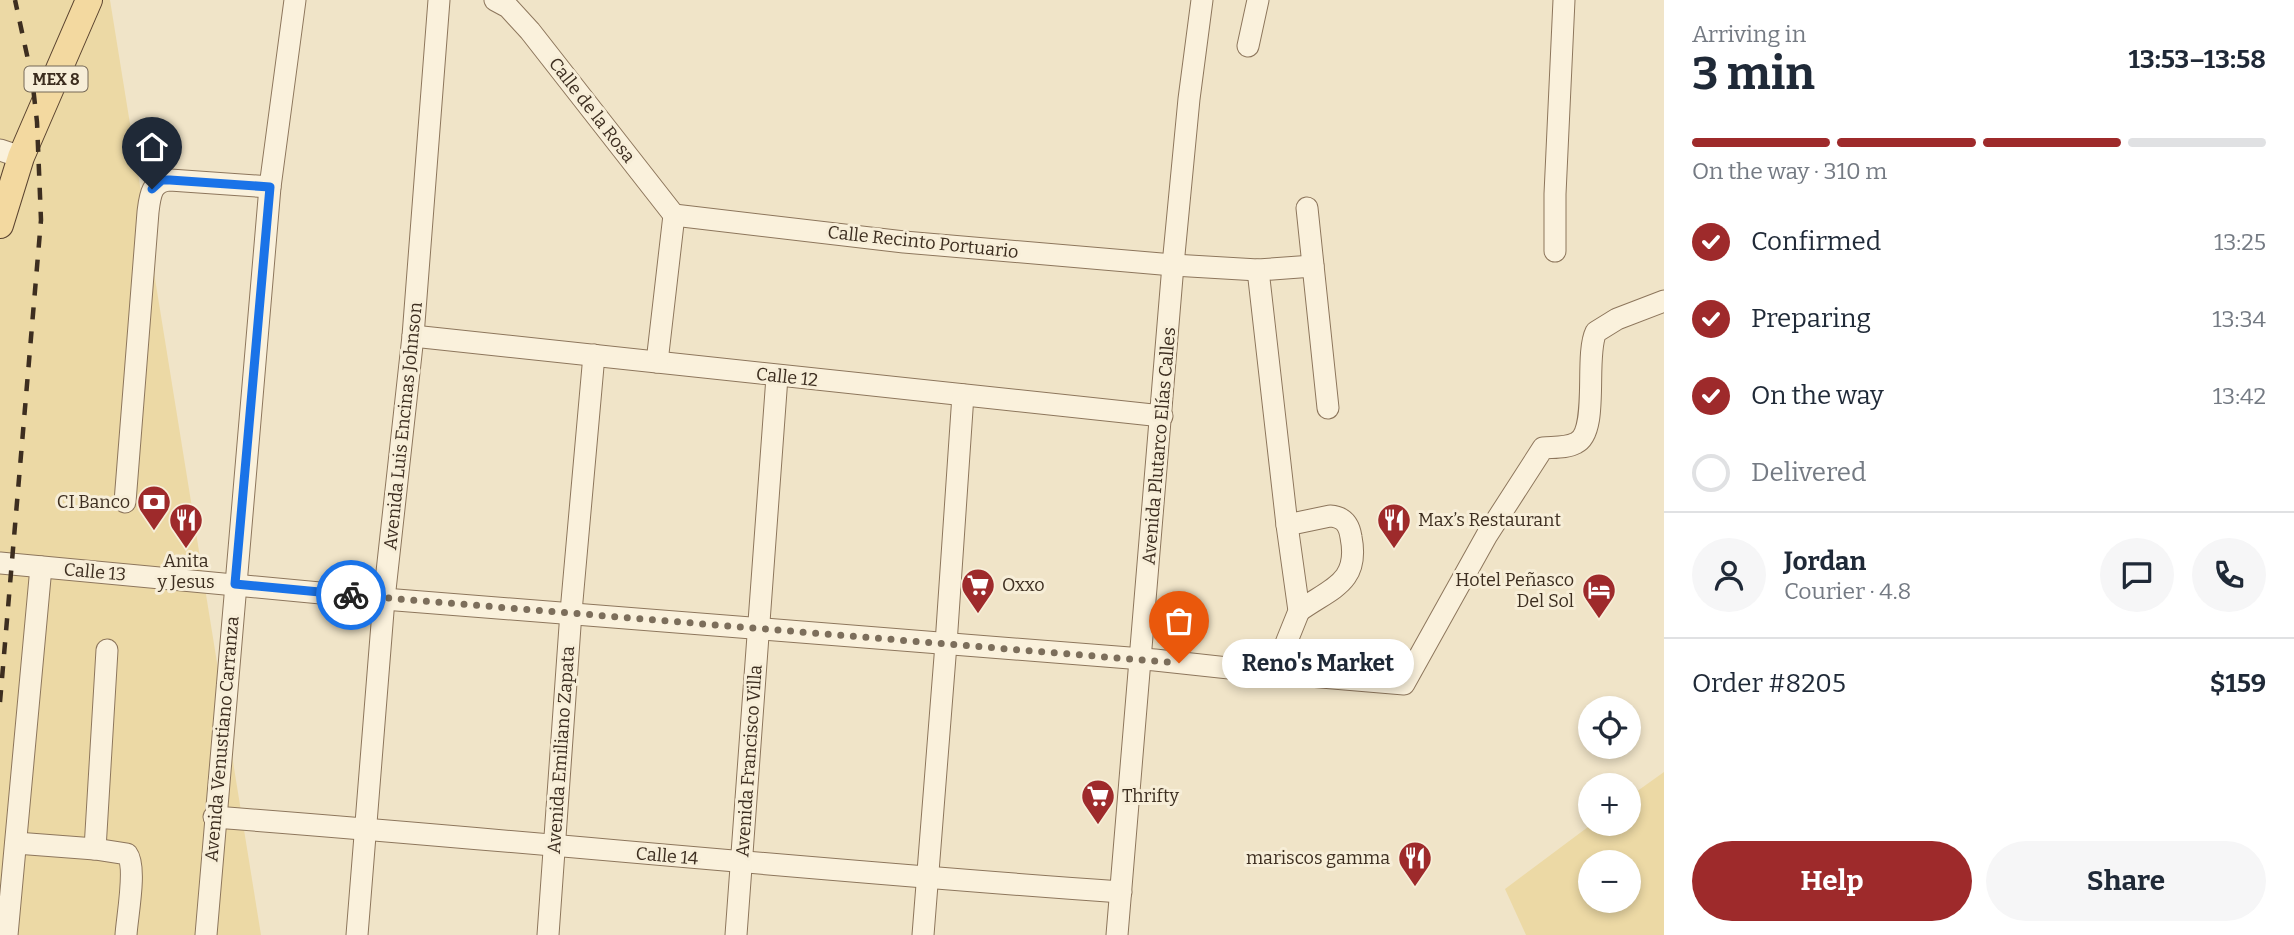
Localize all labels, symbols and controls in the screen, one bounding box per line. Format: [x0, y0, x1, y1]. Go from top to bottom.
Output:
text: Arriving in [1692, 20, 1806, 48]
text: 13:53–13:58 [2129, 44, 2266, 75]
text: 3 min [1692, 46, 1815, 101]
street label: Calle de la Rosa [544, 53, 640, 167]
road number: MEX 8 [24, 66, 88, 92]
pin [122, 117, 182, 189]
icon: home [133, 128, 171, 166]
text: On the way · 310 m [1692, 157, 1887, 185]
street label: Calle Recinto Portuario [826, 221, 1020, 263]
icon: check [1692, 223, 1730, 261]
text: Confirmed [1751, 226, 1881, 257]
text: 13:25 [2214, 228, 2266, 256]
street label: Avenida Luis Encinas Johnson [379, 300, 427, 551]
icon: check [1692, 300, 1730, 338]
text: Preparing [1751, 303, 1871, 334]
text: 13:34 [2212, 305, 2266, 333]
street label: Avenida Plutarco Elías Calles [1138, 326, 1180, 566]
street label: Calle 12 [755, 363, 819, 391]
icon: check [1692, 377, 1730, 415]
text: On the way [1751, 380, 1884, 411]
text: 13:42 [2213, 382, 2266, 410]
text: Delivered [1751, 457, 1866, 488]
bank icon: CI Banco [135, 483, 173, 532]
place label: CI Banco [57, 491, 130, 513]
restaurant icon: Anita y Jesus [167, 501, 205, 550]
restaurant icon: Max’s Restaurant [1375, 501, 1413, 550]
place label: Max’s Restaurant [1418, 509, 1561, 531]
button: person [1692, 538, 1766, 612]
button: chat [2100, 538, 2174, 612]
button: phone [2192, 538, 2266, 612]
text: Jordan [1784, 546, 1866, 577]
place label: Anita y Jesus [156, 550, 215, 593]
street label: Calle 13 [63, 558, 127, 586]
courier [316, 560, 386, 630]
supermarket icon: Oxxo [959, 566, 997, 615]
place label: Hotel Peñasco Del Sol [1455, 569, 1574, 612]
hotel icon: Hotel Peñasco Del Sol [1580, 571, 1618, 620]
place label: Oxxo [1002, 574, 1045, 596]
icon: bike [332, 576, 370, 614]
text: Courier · 4.8 [1784, 577, 1911, 605]
pin [1149, 591, 1209, 663]
icon: bag [1160, 602, 1198, 640]
street label: Avenida Venustiano Carranza [200, 615, 244, 863]
callout: Reno's Market [1221, 638, 1414, 688]
street label: Avenida Emiliano Zapata [543, 645, 579, 855]
text: Reno's Market [1242, 649, 1394, 677]
street label: Avenida Francisco Villa [731, 664, 767, 858]
text: Order #8205 [1692, 668, 1846, 699]
text: $159 [2210, 668, 2266, 699]
map controls [1578, 696, 1641, 913]
button: locate [1578, 696, 1641, 759]
button: + [1578, 773, 1641, 836]
supermarket icon: Thrifty [1079, 777, 1117, 826]
place label: Thrifty [1122, 785, 1179, 807]
restaurant icon: mariscos gamma [1396, 839, 1434, 888]
button: Help [1692, 841, 1972, 921]
button: Share [1986, 841, 2266, 921]
street label: Calle 14 [635, 842, 700, 870]
place label: mariscos gamma [1246, 847, 1390, 869]
button: − [1578, 850, 1641, 913]

